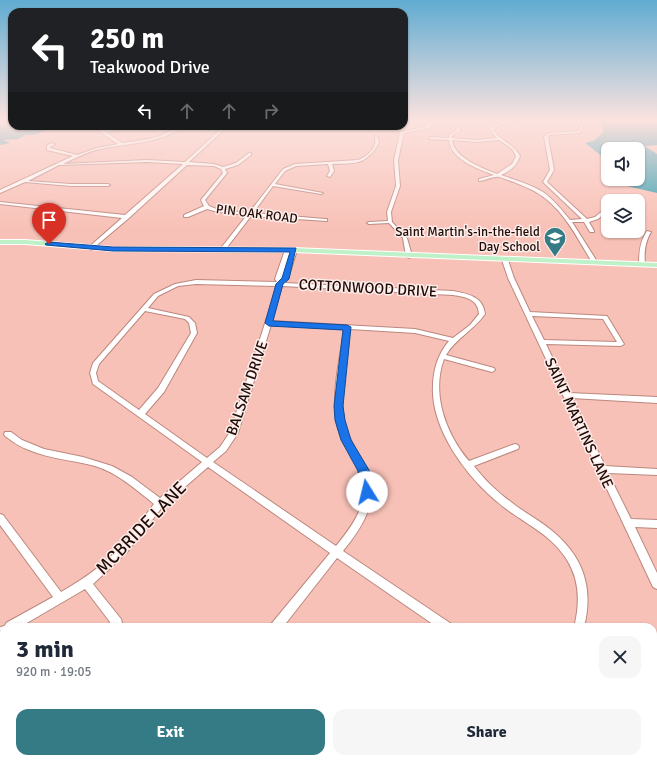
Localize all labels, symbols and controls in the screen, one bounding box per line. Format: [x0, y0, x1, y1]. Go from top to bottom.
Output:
text: 250 m [90, 22, 164, 56]
icon: left [24, 24, 76, 76]
text: Teakwood Drive [90, 56, 210, 78]
icon: left [134, 100, 156, 122]
icon: ahead [176, 100, 198, 122]
icon: ahead [218, 100, 240, 122]
icon: right [260, 100, 282, 122]
map controls [601, 142, 645, 238]
button: sound [601, 142, 645, 186]
button: layers [601, 194, 645, 238]
street label: PIN OAK ROAD [215, 201, 299, 227]
pin [32, 203, 66, 244]
icon: arrive [38, 209, 60, 231]
place label: Saint Martin's-in-the-field Day School [395, 224, 540, 255]
school or university icon: Saint Martin's-in-the-field Day School [542, 225, 568, 258]
street label: COTTONWOOD DRIVE [298, 275, 438, 301]
street label: BALSAM DRIVE [222, 338, 272, 438]
street label: SAINT MARTINS LANE [541, 355, 617, 491]
position arrow [346, 471, 388, 513]
street label: MCBRIDE LANE [91, 477, 191, 579]
text: 3 min [16, 634, 74, 664]
button: close [599, 636, 641, 678]
text: 920 m · 19:05 [16, 664, 92, 680]
button: Exit [16, 709, 325, 755]
button: Share [333, 709, 641, 755]

